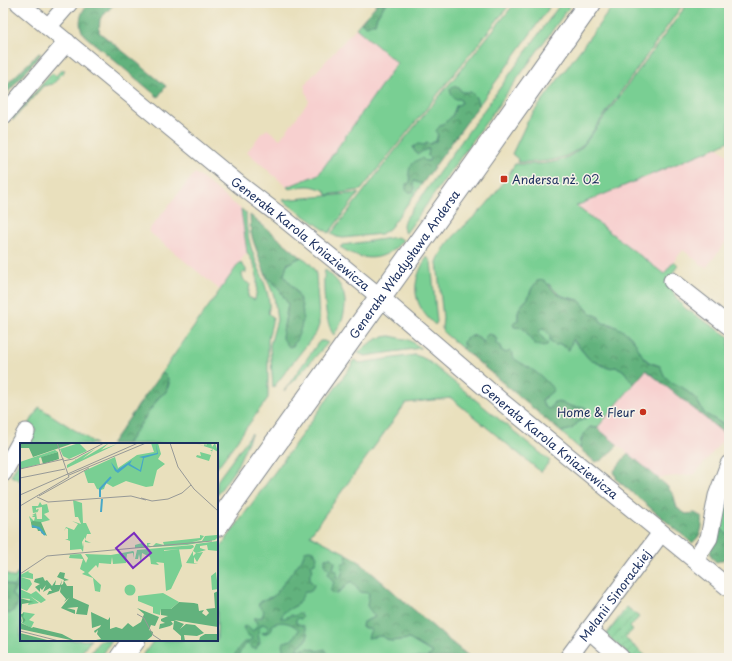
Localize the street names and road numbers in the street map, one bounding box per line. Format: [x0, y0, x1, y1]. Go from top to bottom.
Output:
street label: Generała Karola Kniaziewicza [227, 172, 375, 295]
street label: Generała Władysława Andersa [344, 186, 464, 342]
street label: Generała Karola Kniaziewicza [477, 379, 623, 503]
street label: Melanii Sinorackiej [574, 546, 655, 645]

